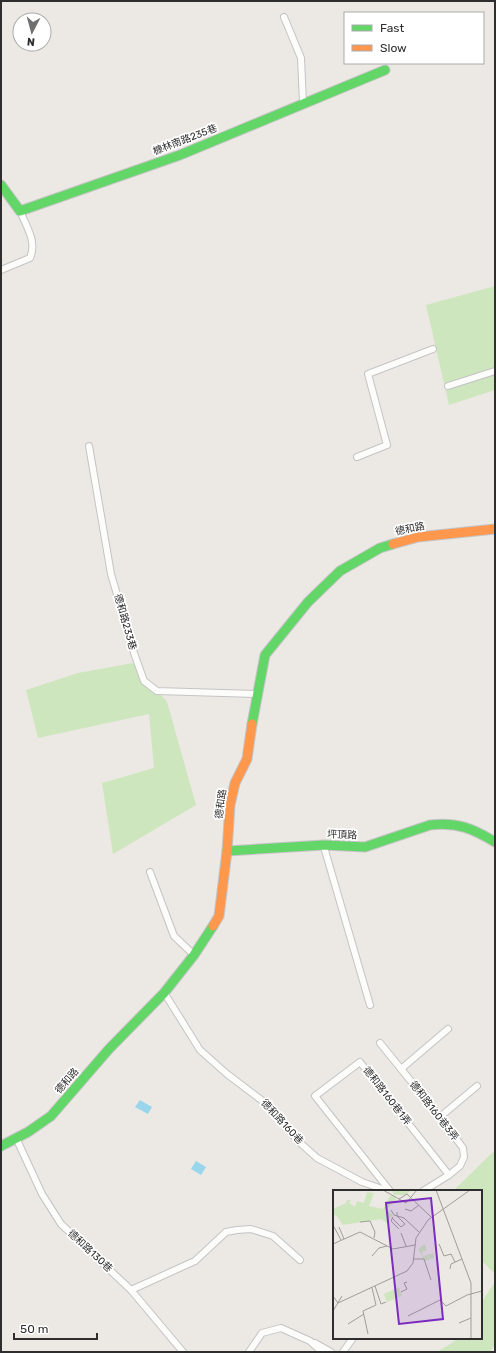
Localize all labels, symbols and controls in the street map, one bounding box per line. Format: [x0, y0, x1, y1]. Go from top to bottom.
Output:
north arrow [12, 12, 52, 52]
legend [344, 12, 484, 64]
text: Fast [380, 21, 404, 35]
text: N [26, 35, 36, 48]
text: Slow [380, 41, 407, 55]
street label: 槺林南路235巷 [151, 122, 219, 158]
street label: 德和路 [394, 520, 426, 538]
street label: 德和路233巷 [111, 593, 139, 651]
street label: 德和路 [213, 788, 229, 820]
street label: 坪頂路 [327, 828, 357, 842]
street label: 德和路160巷1弄 [360, 1064, 414, 1128]
street label: 德和路 [53, 1066, 81, 1096]
street label: 德和路160巷3弄 [407, 1079, 461, 1143]
street label: 德和路160巷 [258, 1097, 306, 1147]
inset map [333, 1190, 482, 1339]
street label: 德和路130巷 [65, 1227, 115, 1275]
scale bar [14, 1315, 97, 1341]
text: 50 m [20, 1322, 48, 1336]

